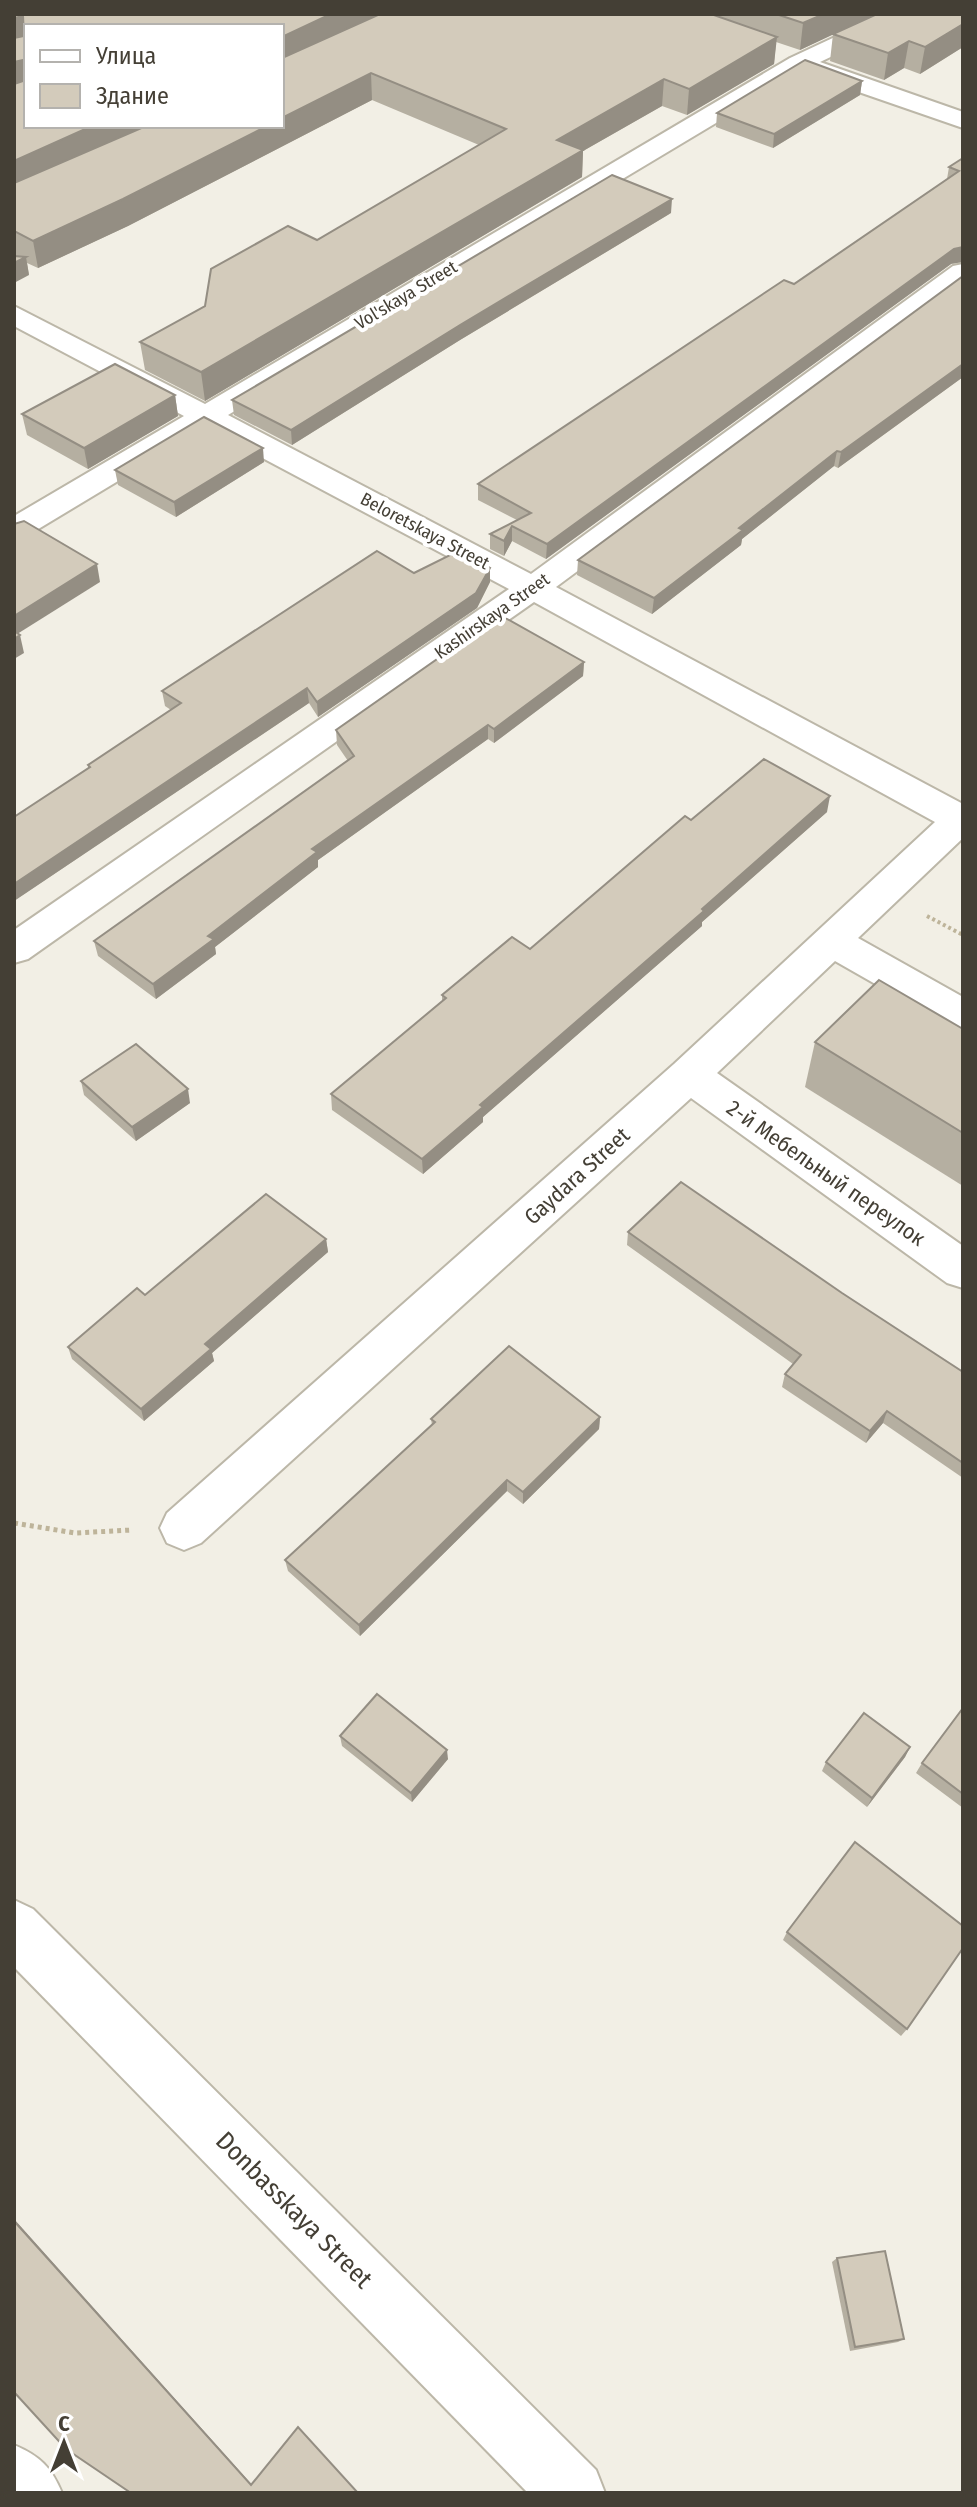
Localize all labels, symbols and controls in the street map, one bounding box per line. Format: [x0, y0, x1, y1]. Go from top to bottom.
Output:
legend [24, 24, 284, 128]
text: Улица [95, 42, 156, 70]
text: Здание [96, 82, 169, 110]
street label: Vol'skaya Street [351, 256, 461, 334]
street label: Beloretskaya Street [357, 488, 493, 574]
street label: Kashirskaya Street [430, 568, 554, 664]
street label: 2-й Мебельный переулок [722, 1094, 931, 1252]
street label: Gaydara Street [519, 1121, 636, 1230]
street label: Donbasskaya Street [209, 2125, 379, 2295]
north arrow [24, 2403, 104, 2483]
text: С [58, 2410, 70, 2437]

